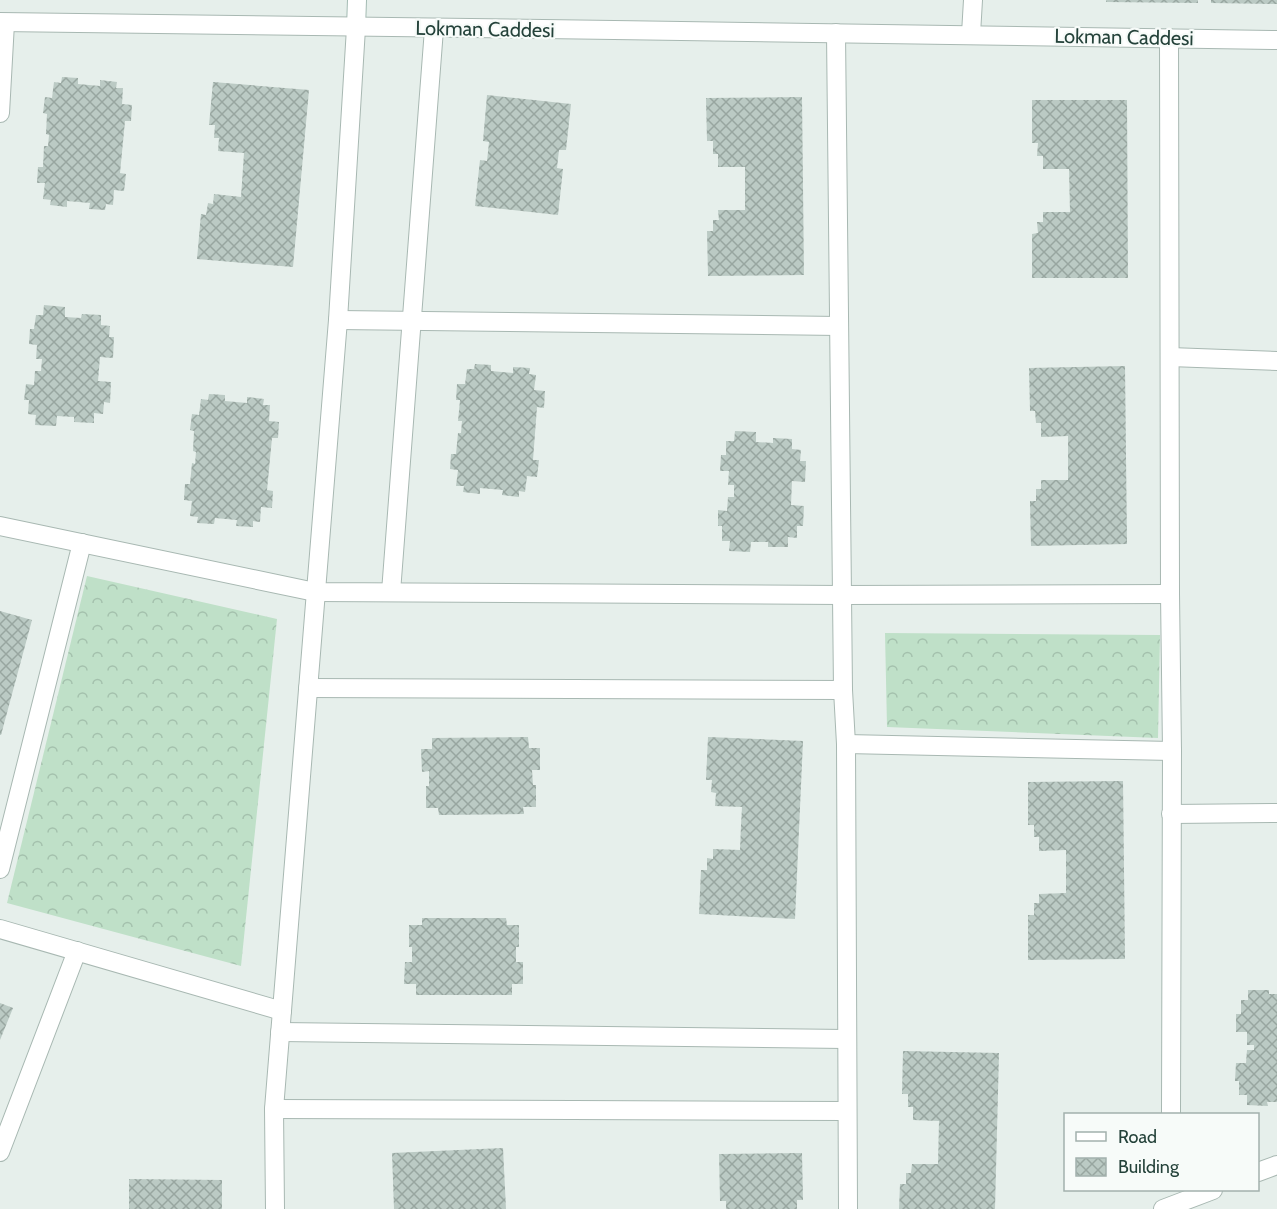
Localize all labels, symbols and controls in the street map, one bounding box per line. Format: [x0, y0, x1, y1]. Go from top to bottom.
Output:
street label: Lokman Caddesi [415, 16, 555, 42]
street label: Lokman Caddesi [1054, 24, 1194, 50]
legend [1064, 1113, 1259, 1191]
text: Road [1118, 1126, 1157, 1148]
text: Building [1118, 1156, 1180, 1178]

